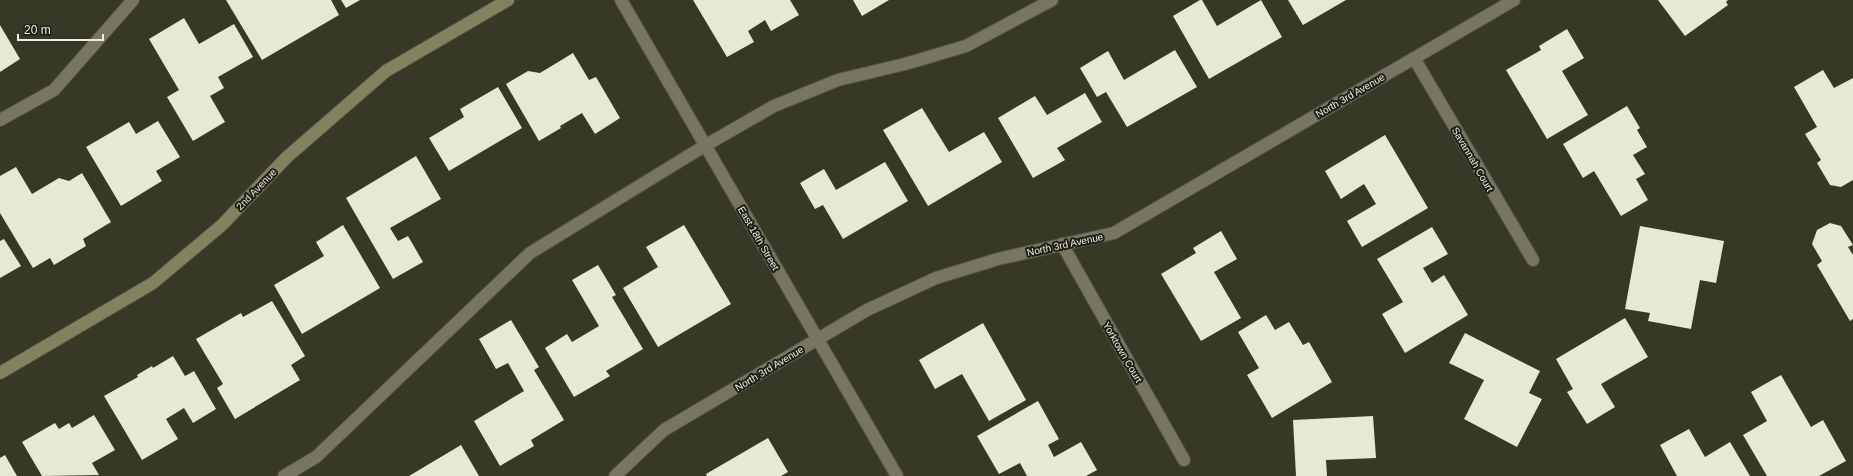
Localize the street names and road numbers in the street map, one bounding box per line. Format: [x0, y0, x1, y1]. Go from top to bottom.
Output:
street label: North 3rd Avenue [1314, 71, 1387, 120]
street label: Savannah Court [1450, 125, 1496, 193]
street label: 2nd Avenue [234, 166, 279, 212]
street label: East 18th Street [736, 204, 781, 272]
street label: North 3rd Avenue [1026, 231, 1105, 258]
street label: Yorktown Court [1101, 320, 1144, 385]
street label: North 3rd Avenue [733, 343, 806, 393]

